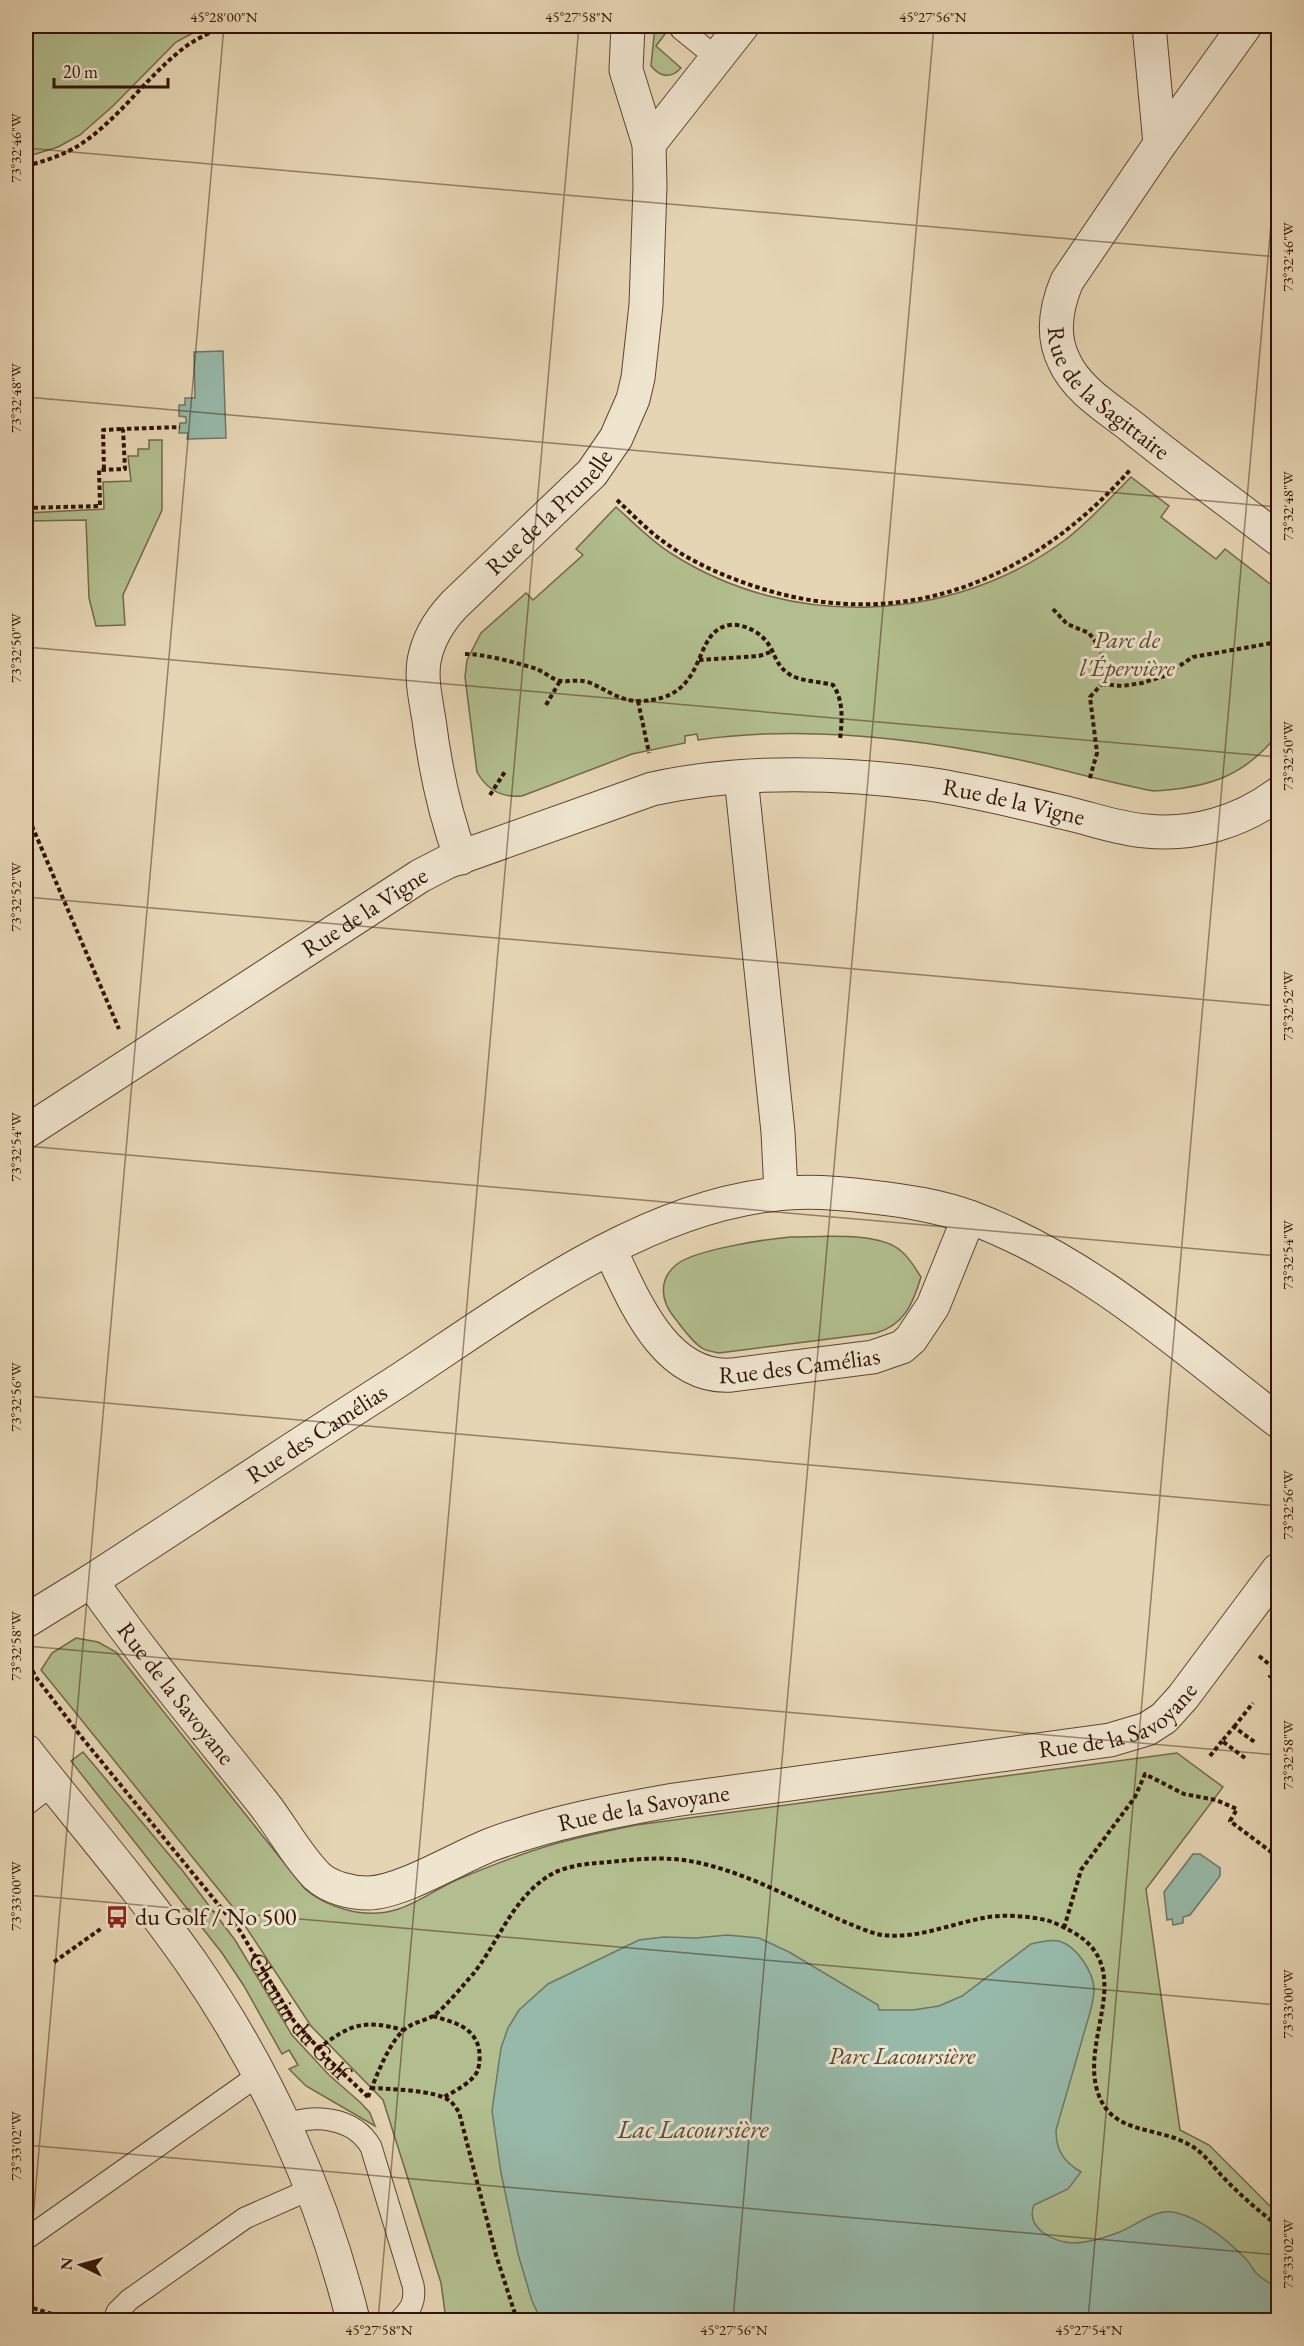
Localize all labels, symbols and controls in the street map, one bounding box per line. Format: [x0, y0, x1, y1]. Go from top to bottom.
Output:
text: 45°28'00"N [190, 7, 258, 26]
text: 45°27'58"N [545, 7, 613, 26]
text: 45°27'56"N [899, 7, 967, 26]
scale bar [54, 51, 168, 89]
text: 20 m [63, 60, 98, 83]
text: 73°32'46"W [6, 113, 25, 183]
text: 73°32'46"W [1278, 222, 1297, 292]
street label: Rue de la Sagittaire [1041, 325, 1177, 466]
text: 73°32'48"W [6, 363, 25, 433]
street label: Rue de la Prunelle [479, 443, 619, 582]
text: 73°32'48"W [1278, 471, 1297, 541]
text: 73°32'50"W [6, 613, 25, 683]
park label: Parc de l'Épervière [1079, 624, 1175, 683]
text: 73°32'50"W [1278, 721, 1297, 791]
street label: Rue de la Vigne [941, 771, 1088, 832]
street label: Rue de la Vigne [295, 859, 433, 964]
text: 73°32'52"W [6, 862, 25, 932]
text: 73°32'52"W [1278, 971, 1297, 1041]
text: 73°32'54"W [6, 1112, 25, 1182]
text: 73°32'54"W [1278, 1220, 1297, 1290]
street label: Rue des Camélias [718, 1340, 884, 1390]
text: 73°32'56"W [6, 1362, 25, 1432]
street label: Rue des Camélias [240, 1376, 393, 1490]
text: 73°32'56"W [1278, 1470, 1297, 1540]
text: 73°32'58"W [6, 1611, 25, 1681]
street label: Rue de la Savoyane [111, 1615, 242, 1771]
street label: Rue de la Savoyane [1036, 1676, 1204, 1765]
text: 73°32'58"W [1278, 1720, 1297, 1790]
street label: Rue de la Savoyane [555, 1777, 731, 1838]
text: 73°33'00"W [6, 1861, 25, 1931]
place label: du Golf / No 500 [135, 1901, 296, 1932]
bus stop icon: du Golf / No 500 [104, 1904, 130, 1930]
street label: Chemin du Golf [241, 1946, 359, 2089]
text: 73°33'00"W [1278, 1969, 1297, 2039]
park label: Parc Lacoursière [829, 2040, 976, 2071]
text: 73°33'02"W [6, 2111, 25, 2181]
water label: Lac Lacoursière [616, 2112, 770, 2146]
text: 73°33'02"W [1278, 2219, 1297, 2289]
north arrow [51, 2235, 111, 2295]
text: N [56, 2256, 78, 2271]
text: 45°27'58"N [345, 2320, 413, 2339]
text: 45°27'56"N [700, 2320, 768, 2339]
text: 45°27'54"N [1055, 2320, 1123, 2339]

